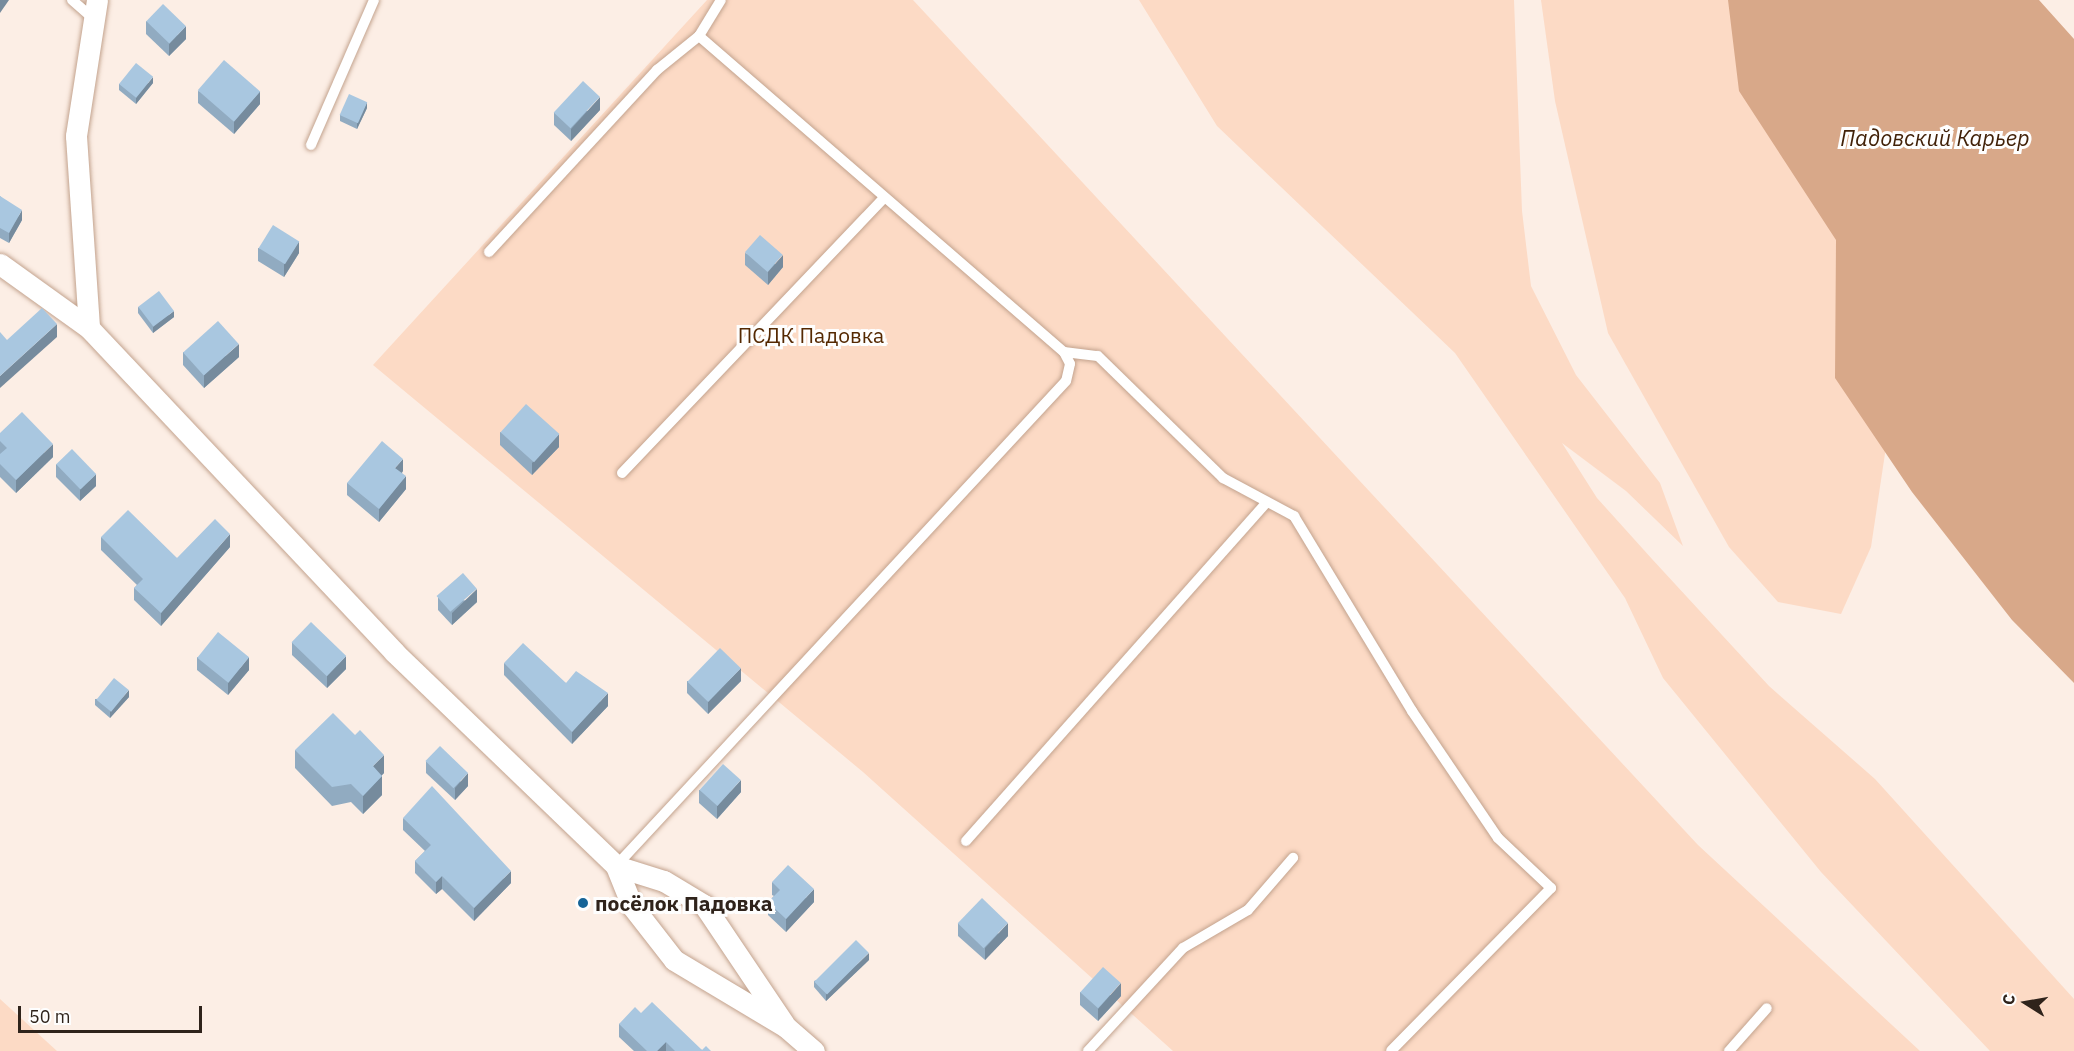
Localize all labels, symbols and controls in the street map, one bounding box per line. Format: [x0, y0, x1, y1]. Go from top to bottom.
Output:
water label: Падовский Карьер [1840, 125, 2030, 151]
park label: ПСДК Падовка [738, 322, 884, 348]
place label: посёлок Падовка [595, 890, 773, 916]
marker: посёлок Падовка [576, 896, 590, 910]
north arrow [1996, 973, 2056, 1033]
text: С [1998, 993, 2019, 1007]
scale bar [21, 994, 206, 1032]
text: 50 m [29, 1005, 71, 1028]

